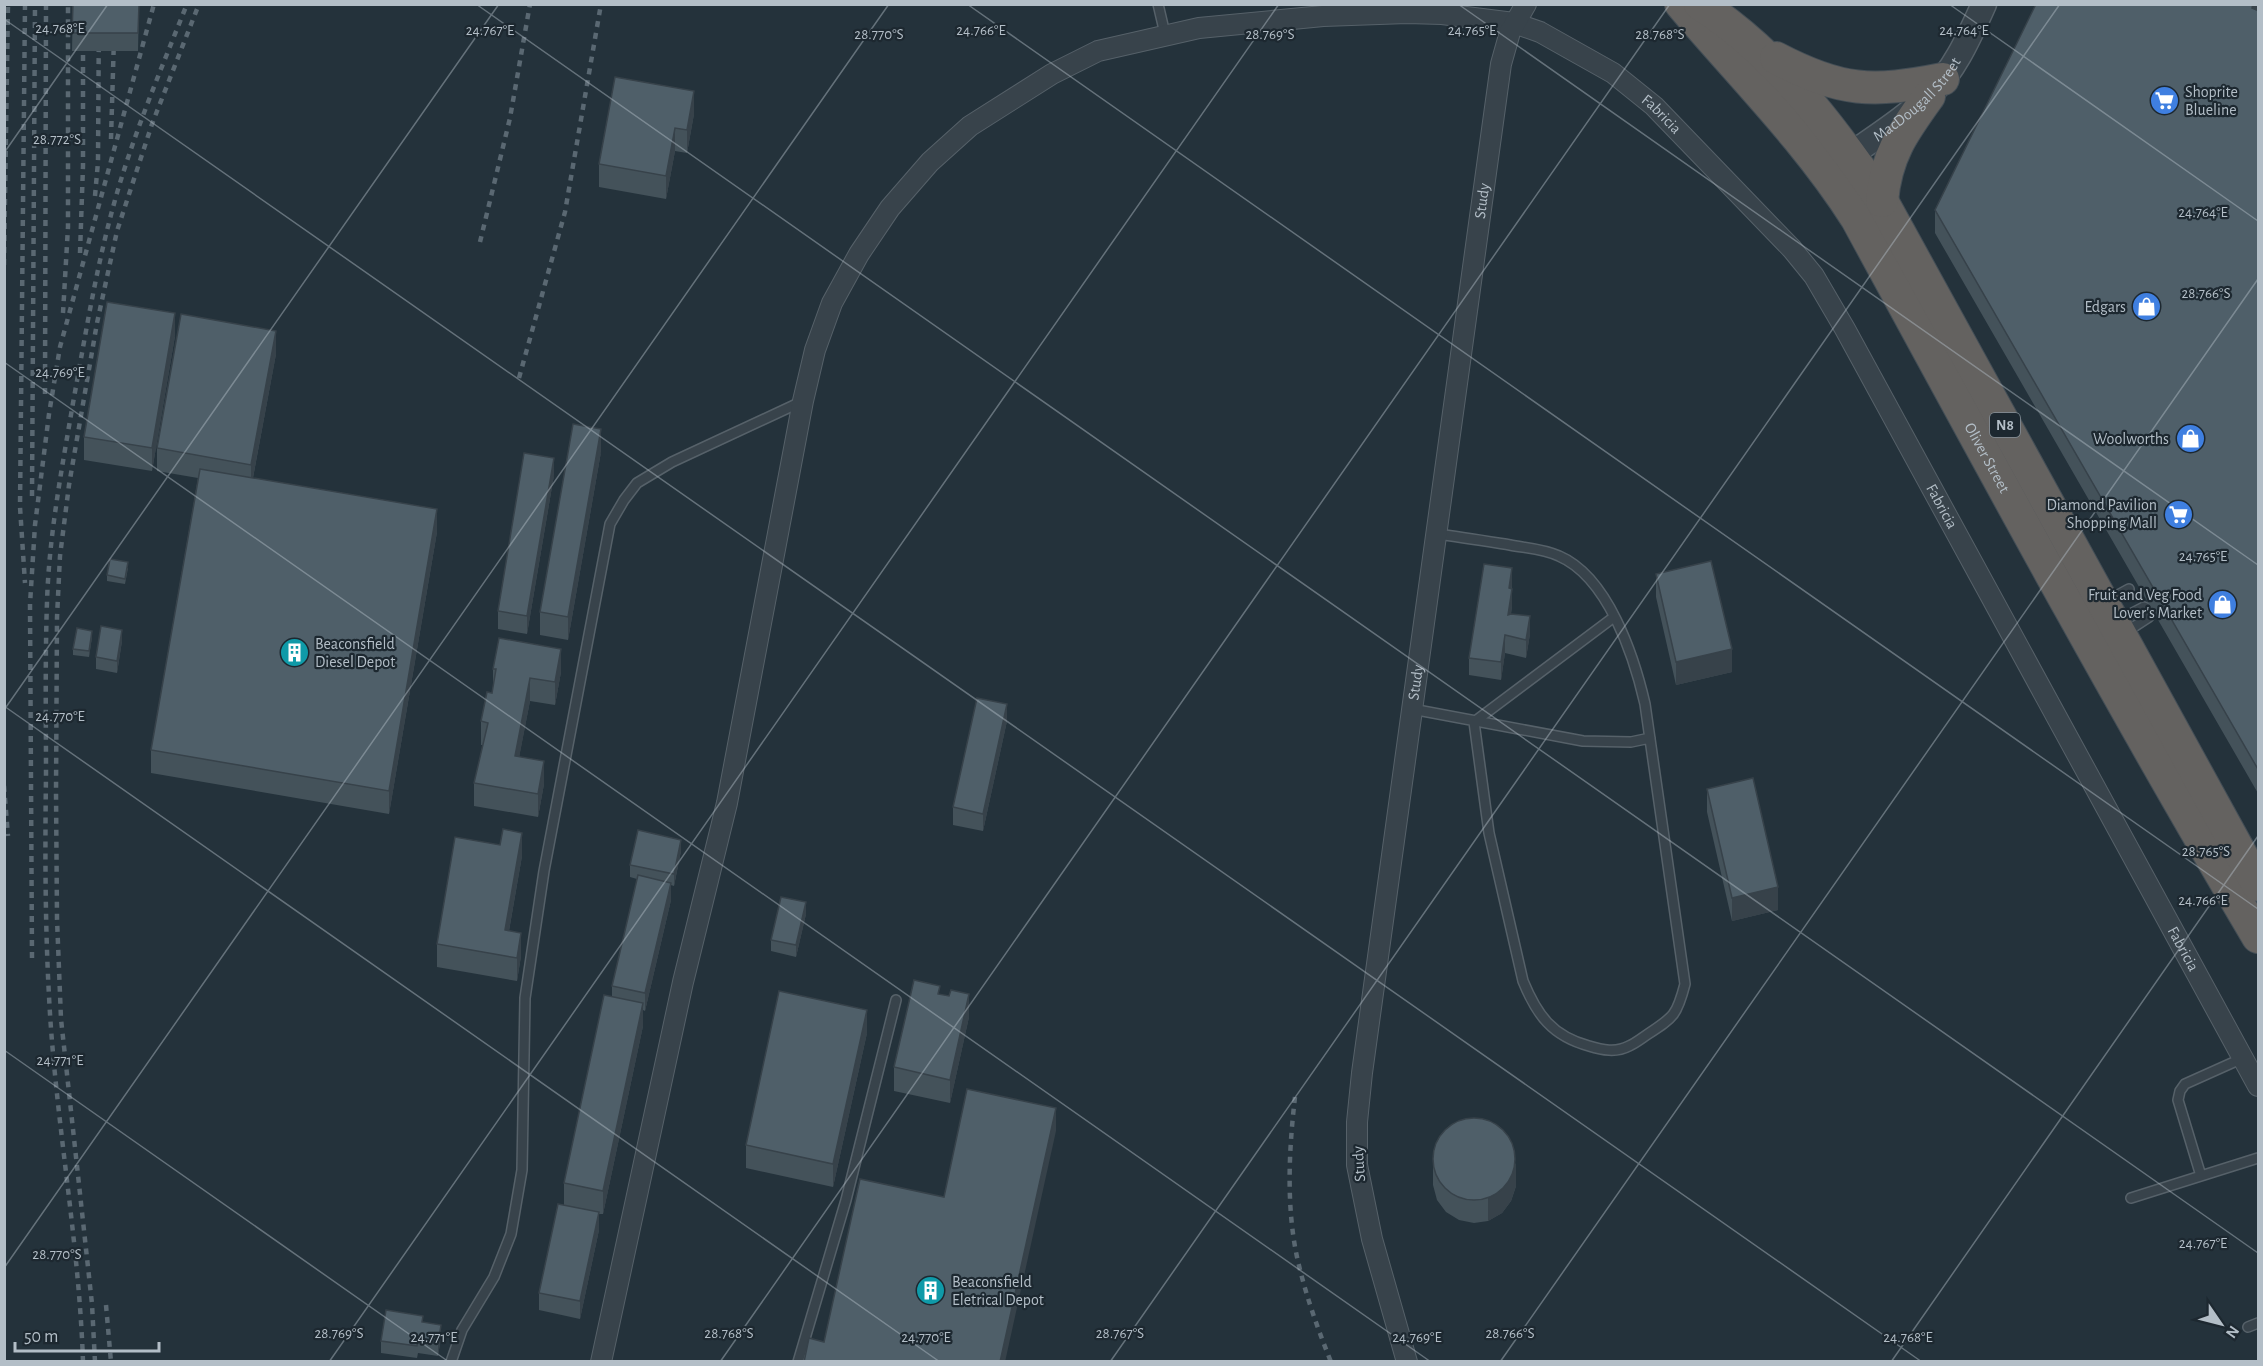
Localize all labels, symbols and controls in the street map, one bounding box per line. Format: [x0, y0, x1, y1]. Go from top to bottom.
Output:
text: 24.768°E [35, 21, 85, 36]
text: 24.767°E [466, 23, 514, 38]
text: 24.766°E [956, 23, 1006, 38]
text: 24.765°E [1448, 23, 1496, 38]
text: 24.764°E [1939, 23, 1989, 38]
text: 28.770°S [854, 27, 904, 42]
text: 28.769°S [1245, 27, 1295, 42]
text: 28.768°S [1635, 27, 1685, 42]
street label: MacDougall Street [1870, 55, 1964, 145]
place label: Shoprite Blueline [2185, 84, 2238, 118]
supermarket icon: Shoprite Blueline [2148, 85, 2180, 117]
street label: Fabricia [1639, 92, 1684, 137]
text: 28.772°S [33, 132, 81, 147]
street label: Study [1472, 182, 1494, 220]
text: 24.764°E [2178, 205, 2228, 220]
text: 28.766°S [2181, 286, 2231, 301]
shop icon: Edgars [2131, 291, 2163, 323]
place label: Edgars [2085, 299, 2126, 315]
text: 24.769°E [35, 365, 85, 380]
road number: N8 [1990, 413, 2020, 437]
street label: Oliver Street [1961, 420, 2013, 496]
shop icon: Woolworths [2174, 423, 2206, 455]
place label: Woolworths [2093, 431, 2169, 447]
street label: Fabricia [1923, 481, 1960, 532]
place label: Diamond Pavilion Shopping Mall [2046, 497, 2157, 531]
supermarket icon: Diamond Pavilion Shopping Mall [2162, 498, 2194, 530]
text: 24.765°E [2179, 549, 2227, 564]
place label: Fruit and Veg Food Lover's Market [2088, 587, 2202, 621]
shop icon: Fruit and Veg Food Lover's Market [2207, 588, 2239, 620]
place label: Beaconsfield Diesel Depot [315, 636, 395, 670]
building icon: Beaconsfield Diesel Depot [278, 637, 310, 669]
street label: Study [1405, 663, 1427, 701]
text: 24.770°E [35, 709, 85, 724]
text: 28.765°S [2182, 844, 2230, 859]
text: 24.766°E [2178, 893, 2228, 908]
street label: Fabricia [2165, 924, 2202, 974]
text: 24.771°E [37, 1053, 83, 1068]
street label: Study [1350, 1145, 1369, 1182]
text: 24.767°E [2179, 1236, 2227, 1251]
text: 28.770°S [32, 1247, 82, 1262]
place label: Beaconsfield Eletrical Depot [952, 1274, 1044, 1308]
building icon: Beaconsfield Eletrical Depot [915, 1275, 947, 1307]
north arrow [2191, 1294, 2251, 1354]
scale bar [15, 1315, 159, 1353]
text: N [2223, 1323, 2242, 1341]
text: 28.769°S [314, 1326, 364, 1341]
text: 28.768°S [704, 1326, 754, 1341]
text: 28.767°S [1096, 1326, 1144, 1341]
text: 28.766°S [1485, 1326, 1535, 1341]
text: 50 m [24, 1328, 58, 1346]
text: 24.771°E [411, 1330, 457, 1345]
text: 24.770°E [901, 1330, 951, 1345]
text: 24.769°E [1392, 1330, 1442, 1345]
text: 24.768°E [1883, 1330, 1933, 1345]

